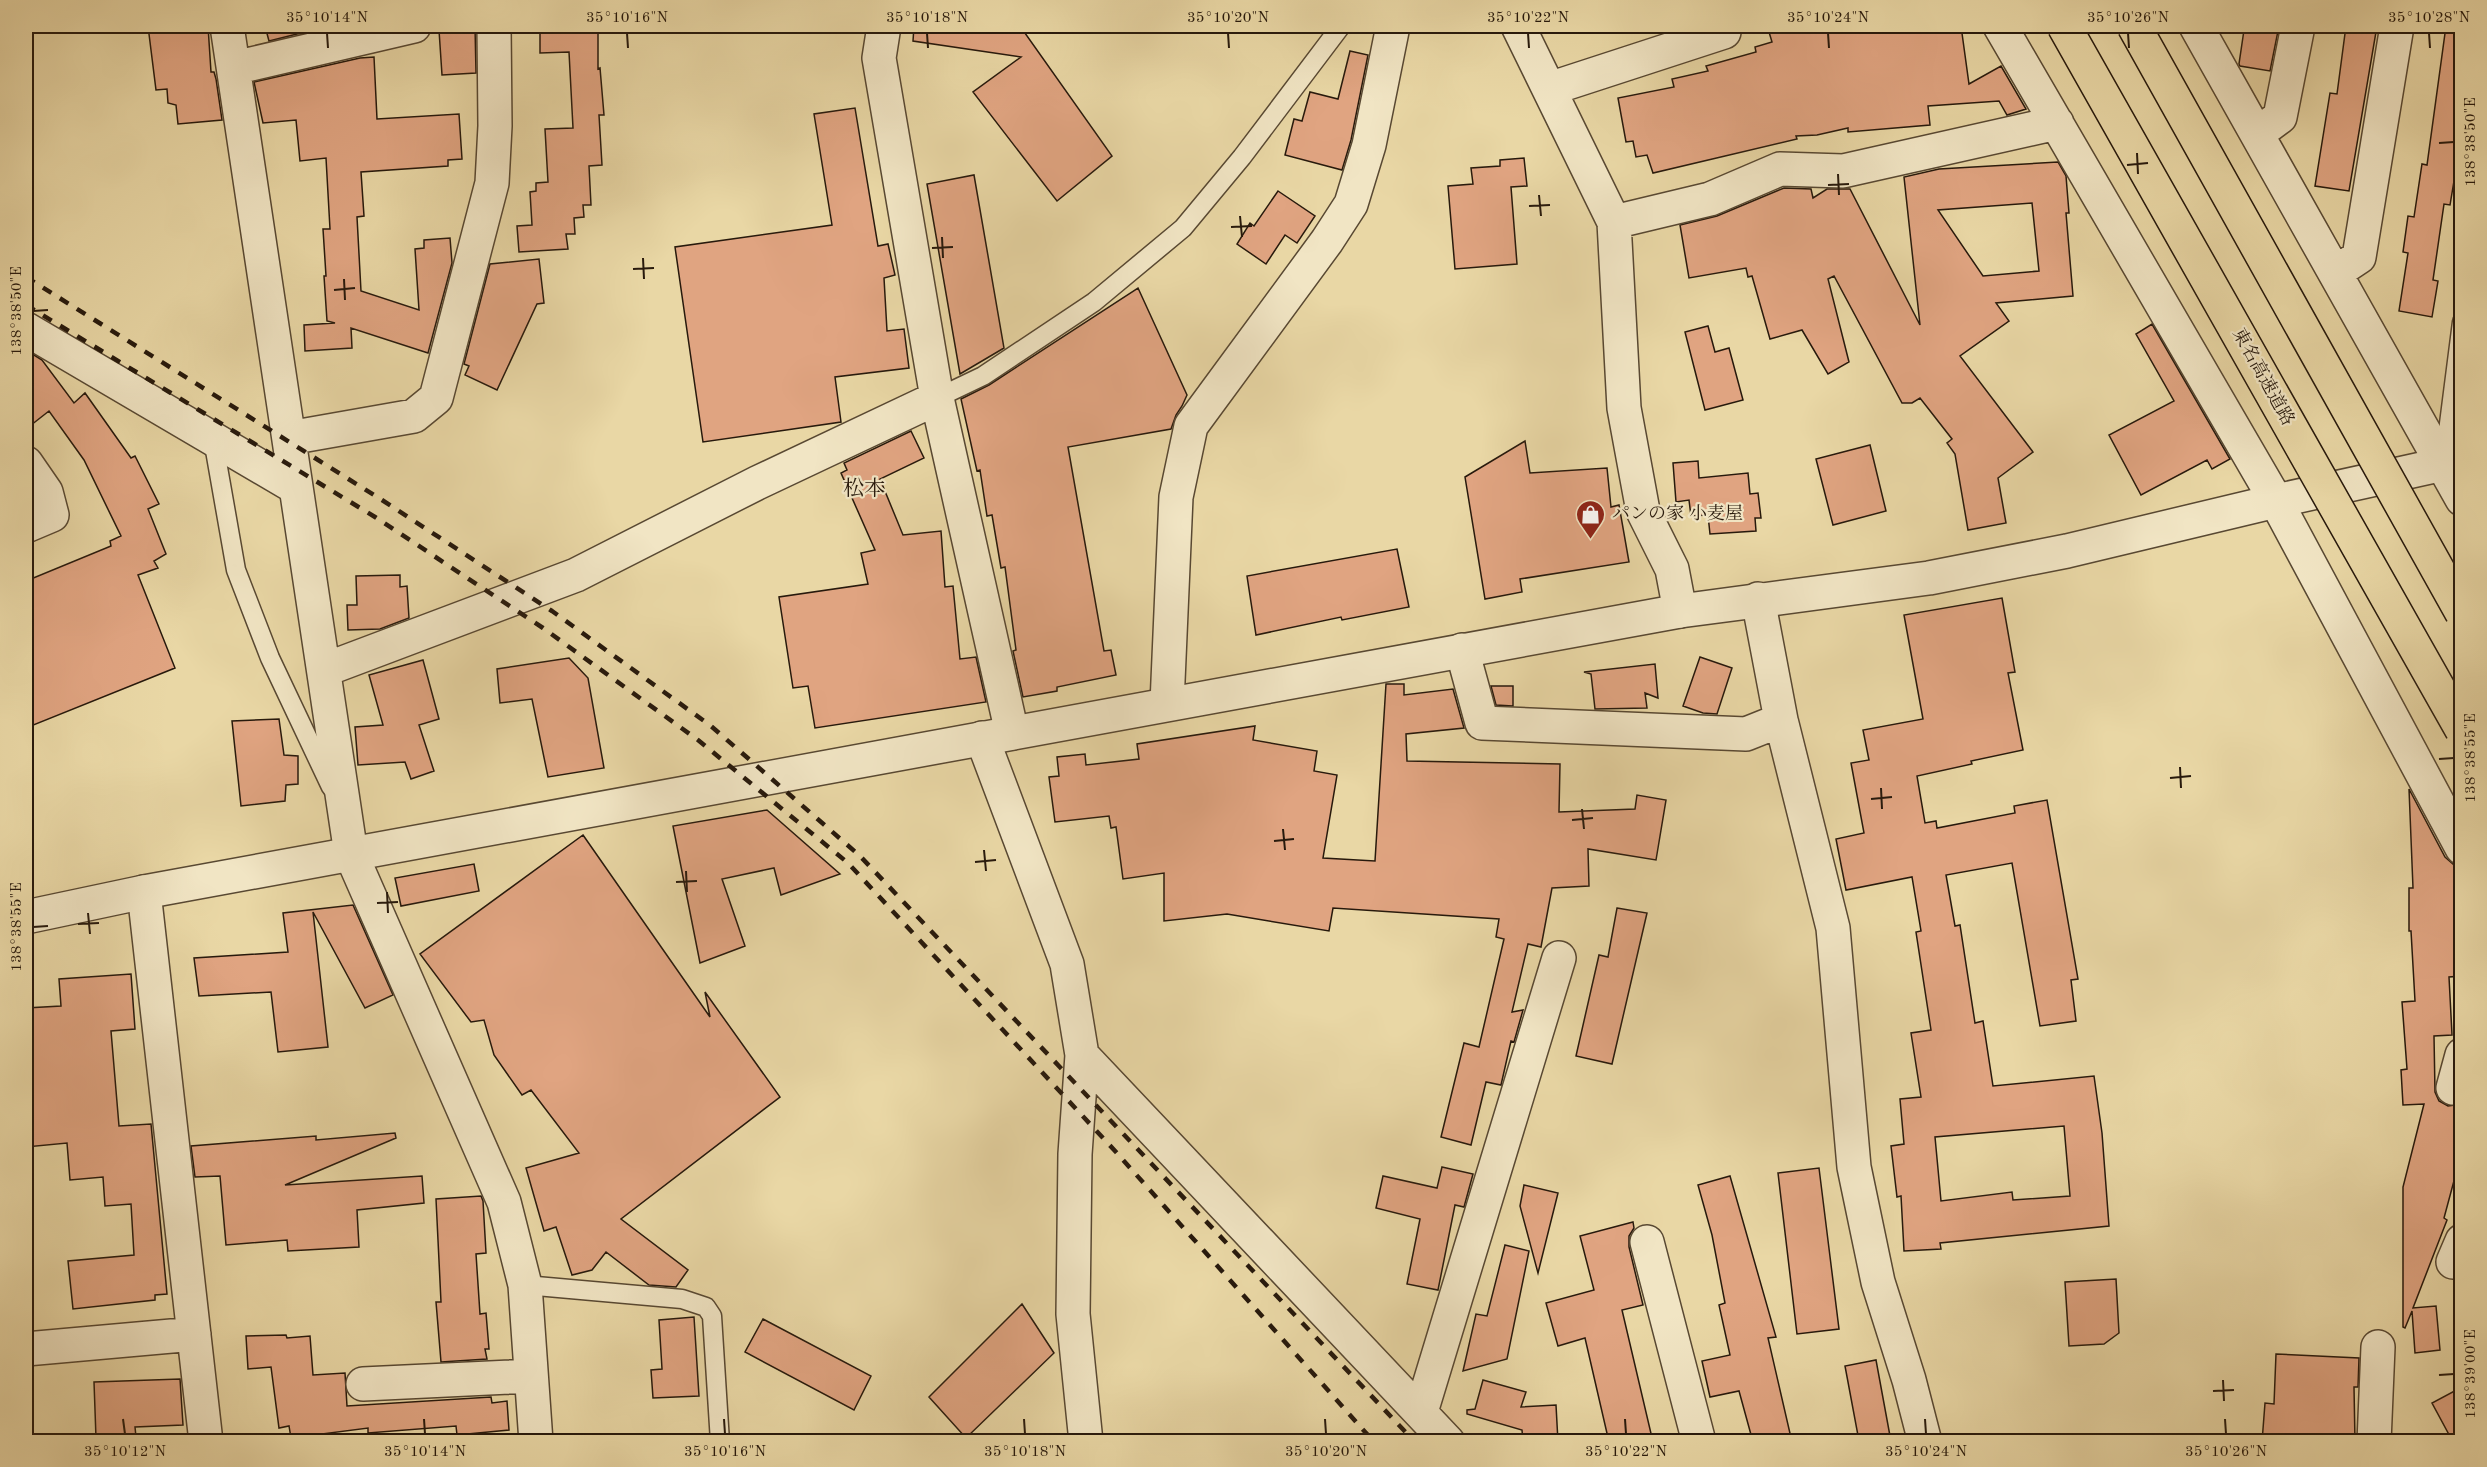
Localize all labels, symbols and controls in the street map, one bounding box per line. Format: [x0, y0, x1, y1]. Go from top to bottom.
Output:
text: 35°10'14"N [286, 11, 368, 26]
text: 35°10'16"N [586, 11, 668, 26]
text: 35°10'18"N [886, 11, 968, 26]
text: 35°10'20"N [1187, 11, 1269, 26]
text: 35°10'22"N [1487, 11, 1569, 26]
text: 35°10'24"N [1787, 11, 1869, 26]
text: 35°10'26"N [2087, 11, 2169, 26]
text: 35°10'28"N [2388, 11, 2470, 26]
text: 138°38'50"E [2464, 97, 2479, 187]
text: 138°38'50"E [10, 266, 25, 356]
street label: 東名高速道路 [2229, 324, 2299, 429]
district label: 松本 [843, 477, 885, 500]
shop icon: パンの家 小麦屋 [1575, 498, 1607, 540]
place label: パンの家 小麦屋 [1612, 503, 1743, 523]
text: 138°38'55"E [2464, 713, 2479, 803]
text: 138°38'55"E [10, 882, 25, 972]
text: 138°39'00"E [2464, 1329, 2479, 1419]
text: 35°10'12"N [84, 1445, 166, 1460]
text: 35°10'14"N [384, 1445, 466, 1460]
text: 35°10'16"N [684, 1445, 766, 1460]
text: 35°10'18"N [984, 1445, 1066, 1460]
text: 35°10'20"N [1285, 1445, 1367, 1460]
text: 35°10'22"N [1585, 1445, 1667, 1460]
text: 35°10'24"N [1885, 1445, 1967, 1460]
text: 35°10'26"N [2185, 1445, 2267, 1460]

